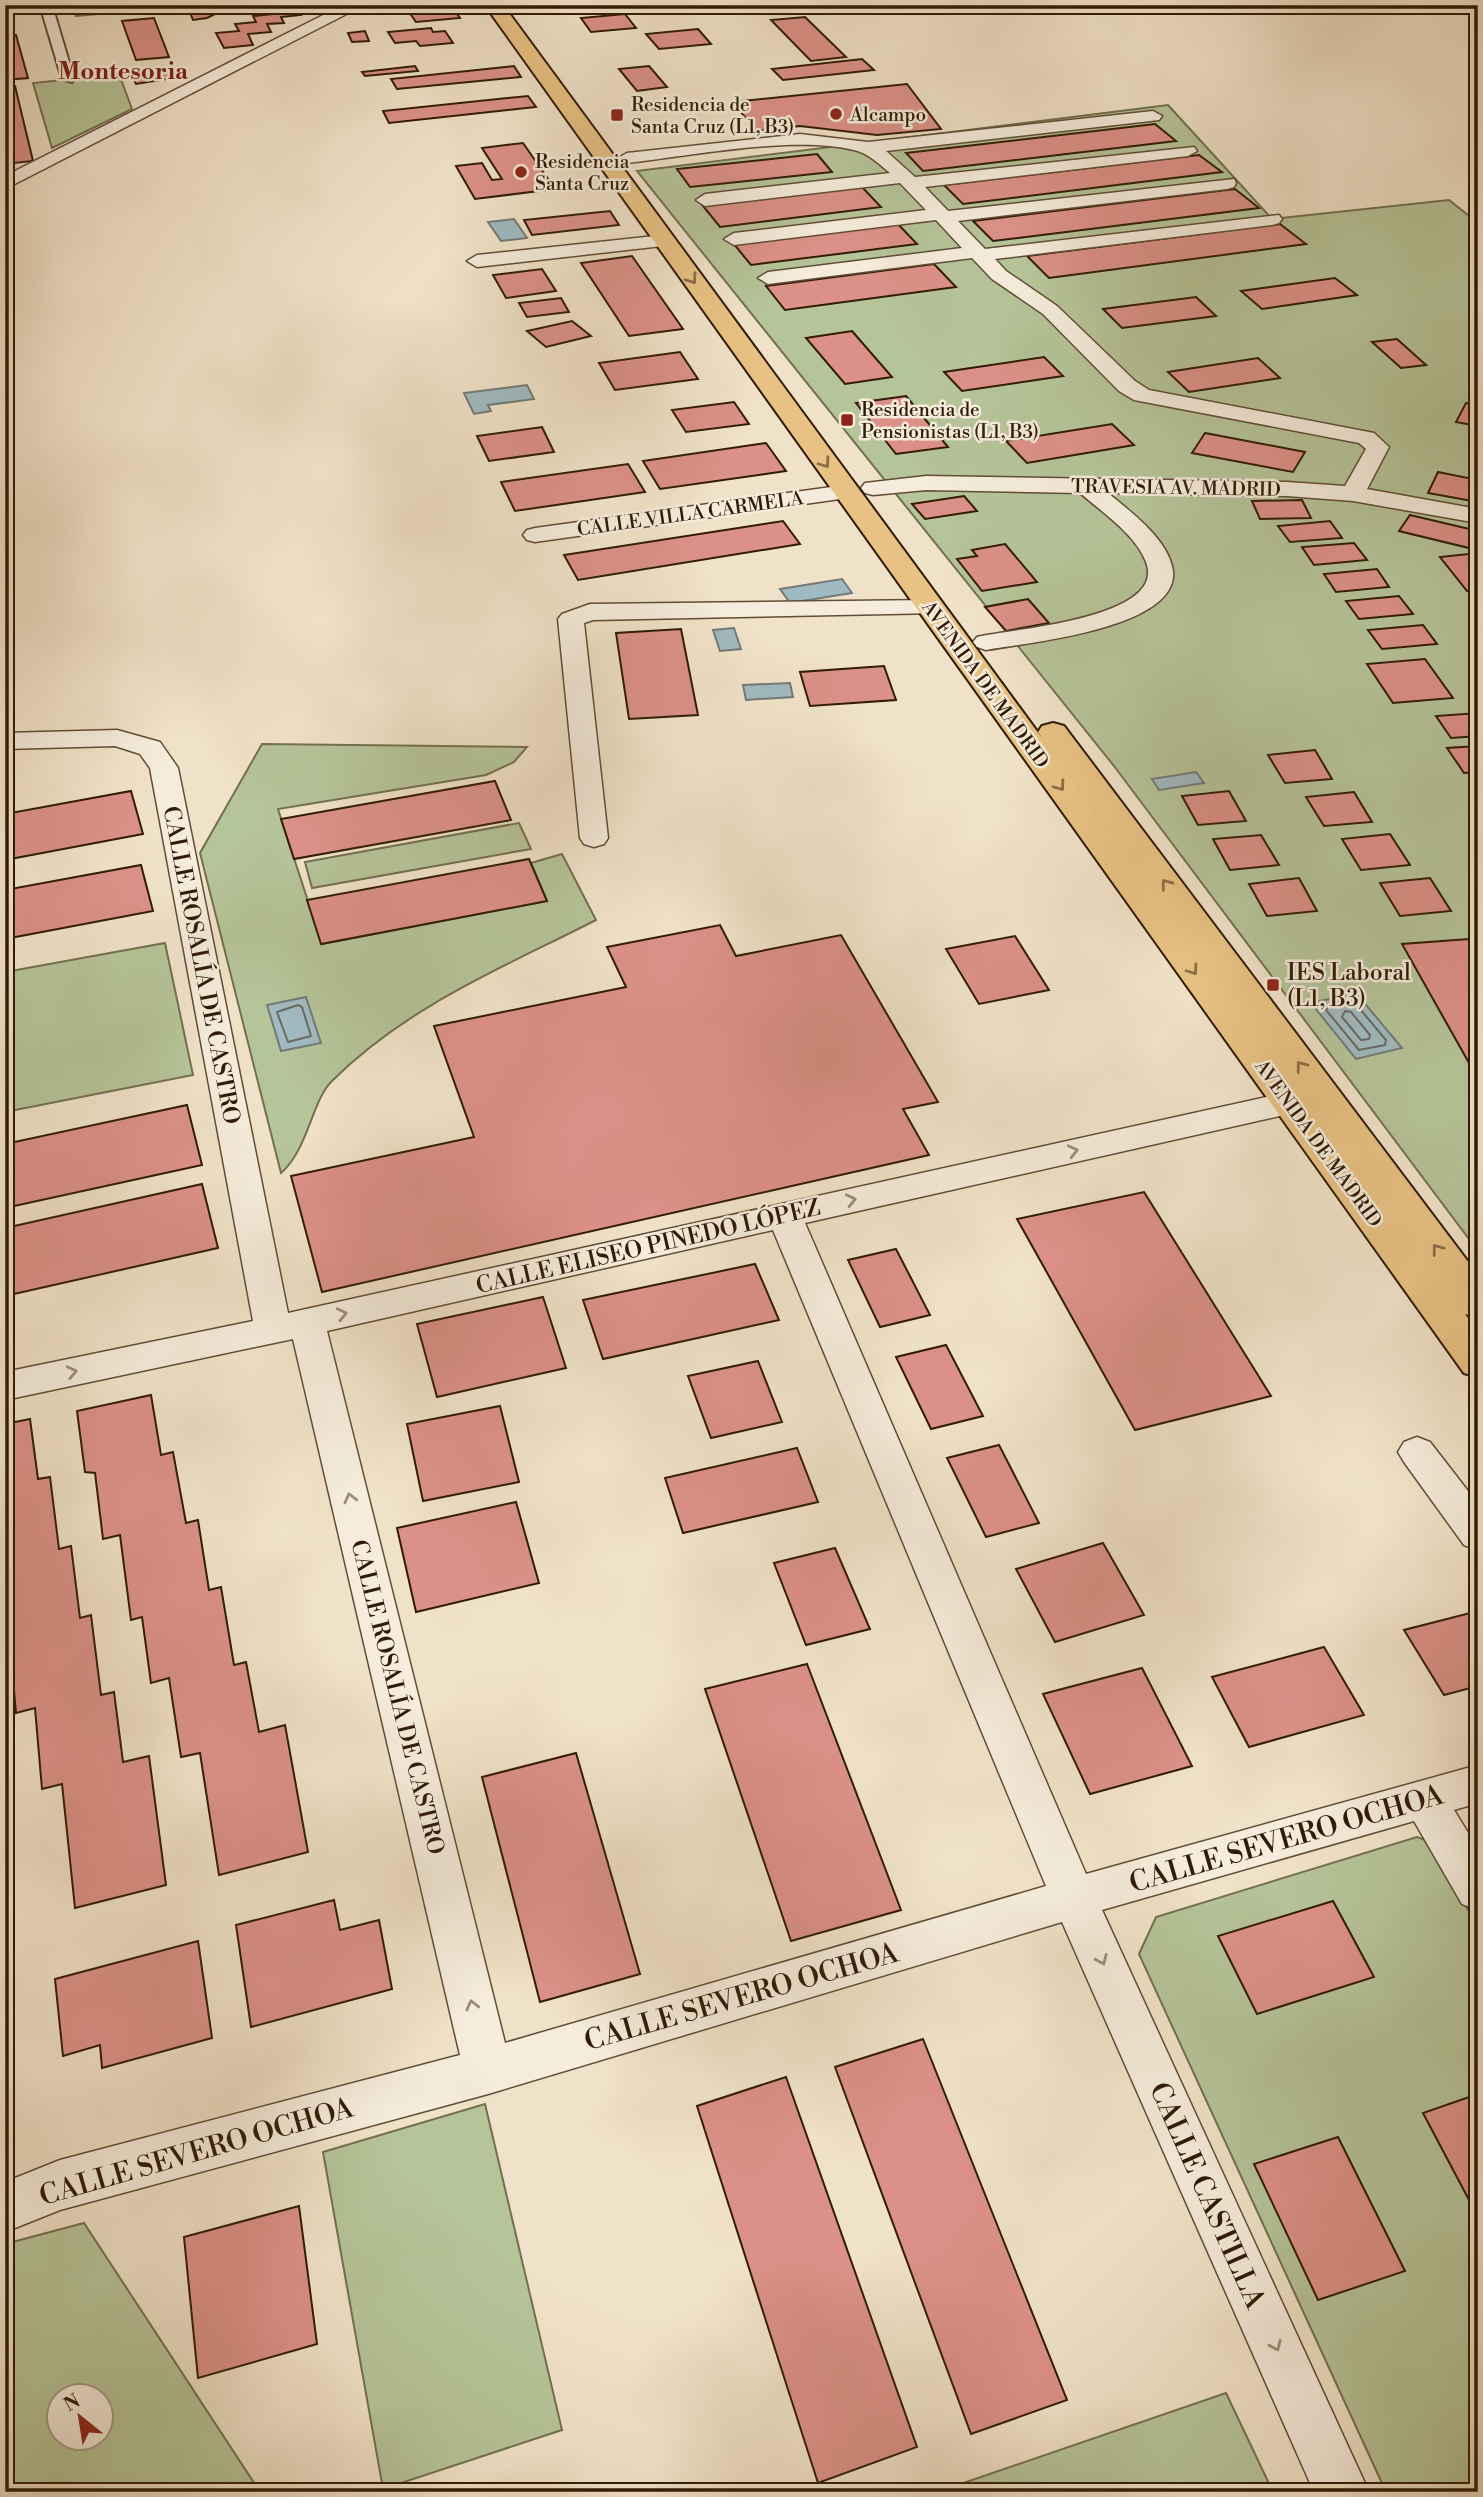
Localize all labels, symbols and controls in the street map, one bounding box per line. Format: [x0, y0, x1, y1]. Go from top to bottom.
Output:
district label: Montesoria [58, 57, 189, 87]
place label: Residencia de Santa Cruz (L1, B3) [631, 93, 794, 139]
place label: Alcampo [849, 103, 926, 127]
marker: Alcampo [828, 106, 844, 122]
marker: Residencia de Santa Cruz (L1, B3) [609, 107, 625, 123]
place label: Residencia Santa Cruz [535, 150, 630, 196]
marker: Residencia Santa Cruz [513, 164, 529, 180]
one-way arrow [684, 271, 696, 284]
place label: Residencia de Pensionistas (L1, B3) [861, 398, 1039, 444]
marker: Residencia de Pensionistas (L1, B3) [839, 412, 855, 428]
one-way arrow [817, 455, 830, 468]
street label: TRAVESIA AV. MADRID [1071, 474, 1281, 502]
street label: CALLE VILLA CARMELA [575, 486, 806, 542]
street label: AVENIDA DE MADRID [916, 595, 1054, 773]
one-way arrow [1051, 778, 1064, 791]
street label: CALLE ROSALÍA DE CASTRO [156, 803, 248, 1127]
one-way arrow [1162, 879, 1174, 892]
place label: IES Laboral (L1, B3) [1287, 959, 1411, 1013]
one-way arrow [1185, 962, 1197, 975]
marker: IES Laboral (L1, B3) [1265, 977, 1281, 993]
street label: AVENIDA DE MADRID [1249, 1054, 1387, 1232]
one-way arrow [1297, 1062, 1310, 1074]
one-way arrow [1067, 1144, 1079, 1159]
street label: CALLE ELISEO PINEDO LÓPEZ [473, 1191, 823, 1300]
one-way arrow [845, 1194, 857, 1209]
one-way arrow [1433, 1244, 1445, 1257]
one-way arrow [336, 1308, 348, 1323]
one-way arrow [66, 1366, 78, 1381]
one-way arrow [344, 1492, 358, 1504]
street label: CALLE ROSALÍA DE CASTRO [344, 1536, 452, 1858]
street label: CALLE SEVERO OCHOA [1125, 1778, 1448, 1901]
street label: CALLE SEVERO OCHOA [580, 1936, 903, 2059]
one-way arrow [1094, 1953, 1108, 1965]
one-way arrow [466, 1999, 481, 2011]
street label: CALLE CASTILLA [1141, 2077, 1273, 2315]
street label: CALLE SEVERO OCHOA [35, 2091, 358, 2214]
one-way arrow [1268, 2339, 1282, 2351]
north arrow [46, 2382, 116, 2452]
text: N [59, 2389, 85, 2417]

